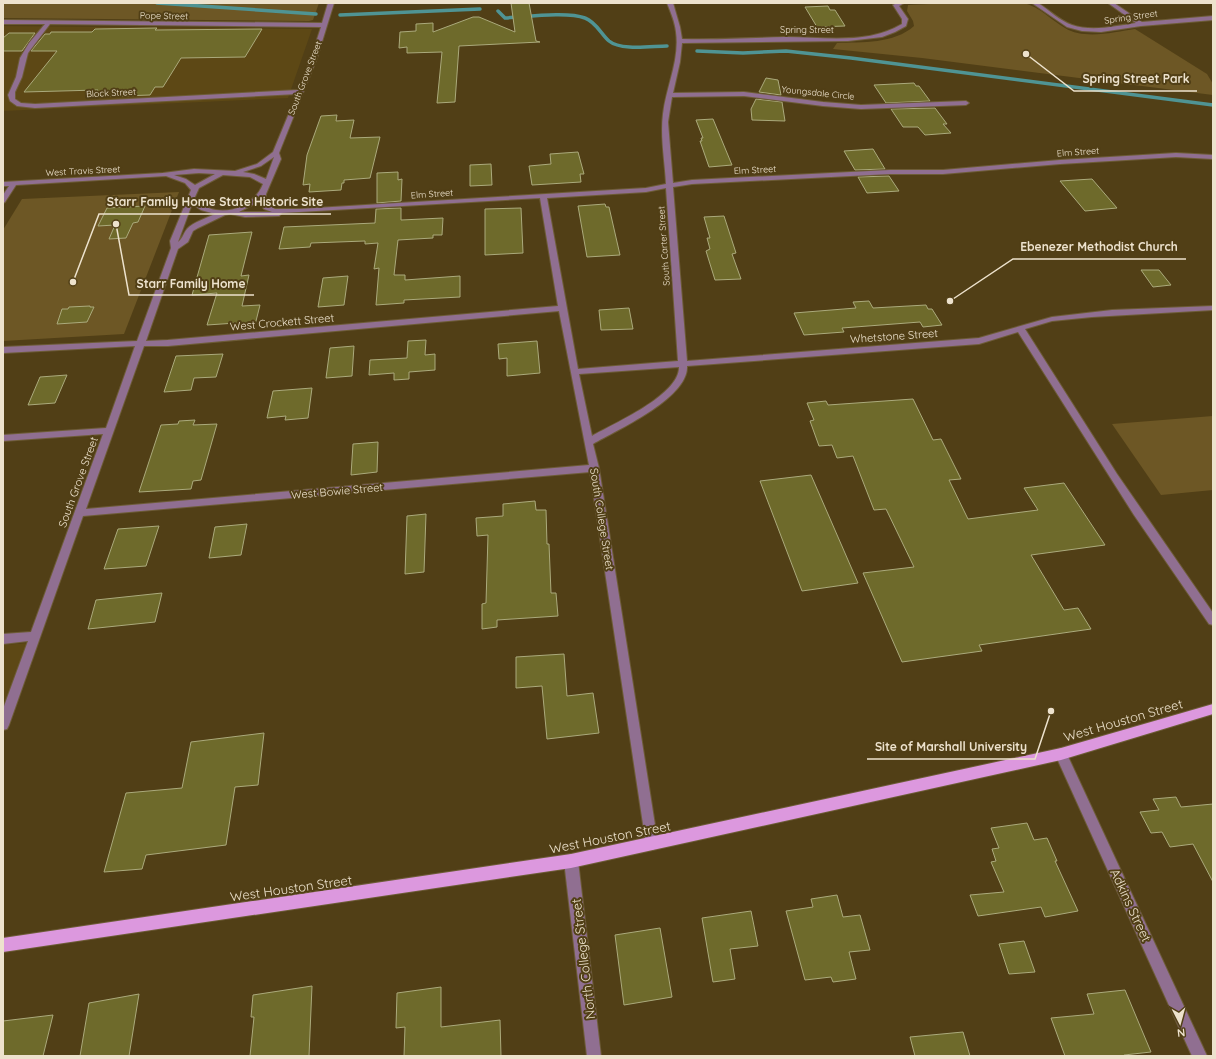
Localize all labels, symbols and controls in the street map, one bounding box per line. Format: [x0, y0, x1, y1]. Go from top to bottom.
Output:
street label: Spring Street [1104, 7, 1158, 26]
street label: Pope Street [140, 10, 188, 21]
street label: Spring Street [780, 24, 834, 35]
street label: South Grove Street [285, 39, 324, 116]
callout: Spring Street Park [1074, 67, 1197, 91]
text: Spring Street Park [1082, 71, 1190, 86]
street label: Youngsdale Circle [781, 83, 855, 102]
street label: Block Street [86, 86, 136, 99]
street label: Elm Street [1056, 145, 1100, 158]
street label: West Travis Street [45, 163, 121, 178]
street label: Elm Street [733, 163, 776, 176]
street label: Elm Street [410, 187, 454, 200]
callout: Starr Family Home State Historic Site [99, 190, 331, 214]
text: Starr Family Home State Historic Site [107, 194, 323, 209]
street label: South Carter Street [655, 206, 672, 286]
callout: Ebenezer Methodist Church [1013, 235, 1186, 259]
text: Ebenezer Methodist Church [1020, 239, 1178, 254]
callout: Starr Family Home [129, 271, 254, 295]
text: Starr Family Home [136, 276, 246, 291]
street label: West Crockett Street [229, 310, 335, 334]
street label: Whetstone Street [850, 326, 939, 346]
street label: South Grove Street [55, 435, 101, 529]
street label: South College Street [587, 467, 617, 571]
street label: West Bowie Street [290, 480, 384, 502]
street label: West Houston Street [1062, 695, 1184, 745]
callout: Site of Marshall University [867, 735, 1035, 759]
text: Site of Marshall University [875, 739, 1027, 754]
street label: West Houston Street [548, 817, 672, 857]
street label: Adkins Street [1107, 866, 1155, 944]
street label: West Houston Street [229, 872, 353, 904]
street label: North College Street [568, 898, 598, 1020]
north arrow [1160, 1003, 1200, 1043]
text: N [1176, 1026, 1186, 1040]

